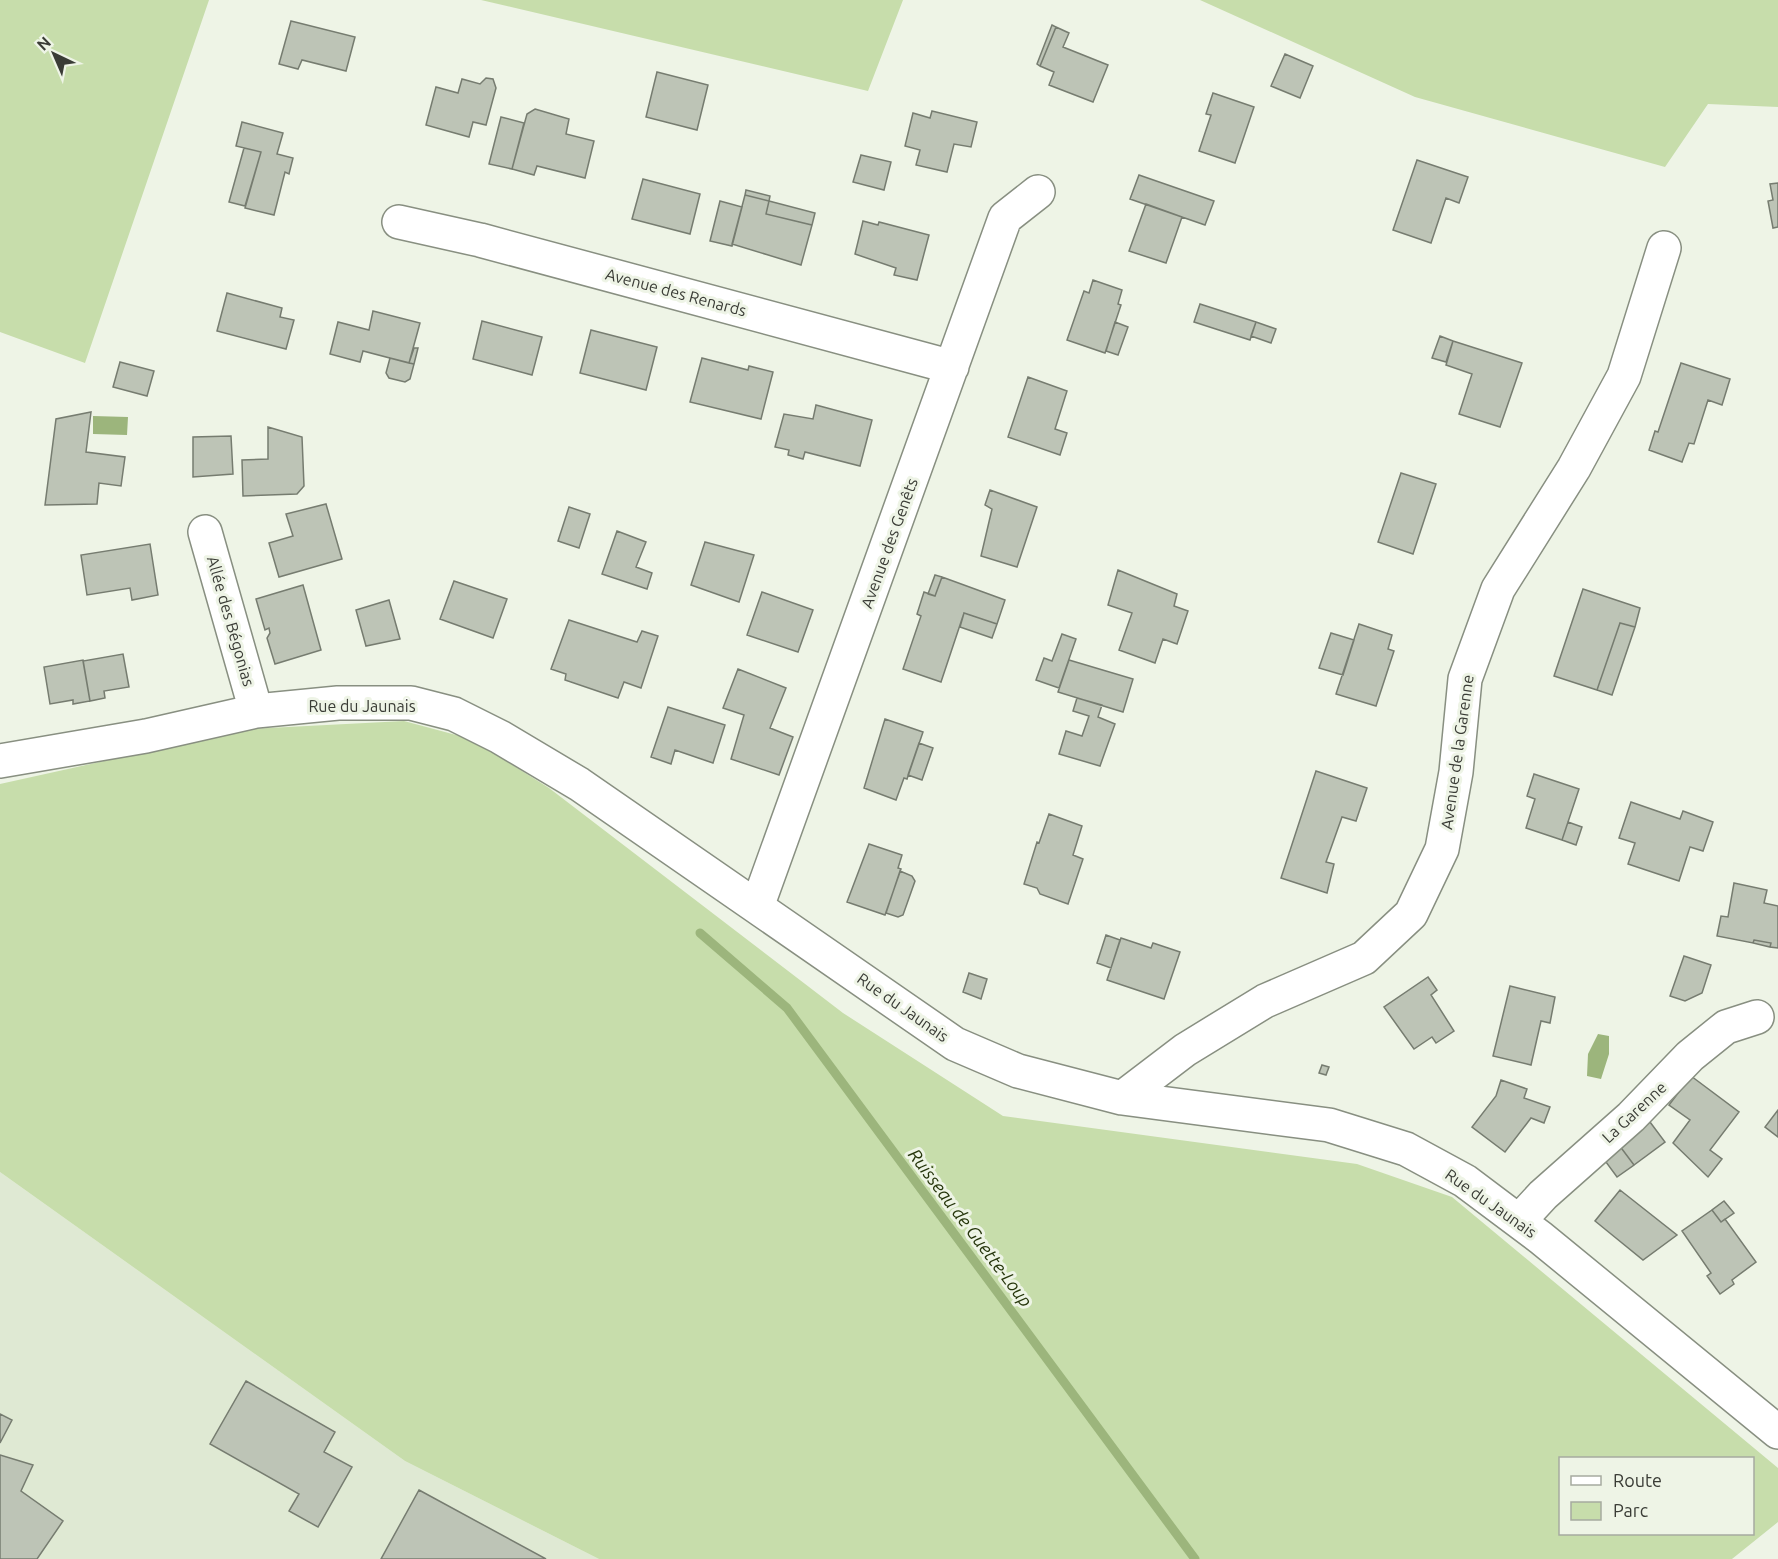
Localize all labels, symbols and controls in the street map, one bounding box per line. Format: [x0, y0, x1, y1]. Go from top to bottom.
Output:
north arrow [24, 24, 84, 84]
text: N [33, 33, 54, 54]
street label: Avenue des Renards [604, 265, 748, 319]
street label: Avenue des Genêts [857, 475, 921, 610]
street label: Allée des Bégonias [204, 554, 258, 688]
street label: Avenue de la Garenne [1437, 673, 1477, 831]
street label: Rue du Jaunais [308, 697, 416, 715]
street label: Rue du Jaunais [854, 969, 952, 1045]
street label: La Garenne [1598, 1078, 1670, 1146]
water label: Ruisseau de Guette-Loup [905, 1145, 1037, 1310]
street label: Rue du Jaunais [1442, 1165, 1540, 1241]
legend [1559, 1457, 1754, 1535]
text: Route [1613, 1470, 1662, 1490]
text: Parc [1613, 1500, 1648, 1520]

